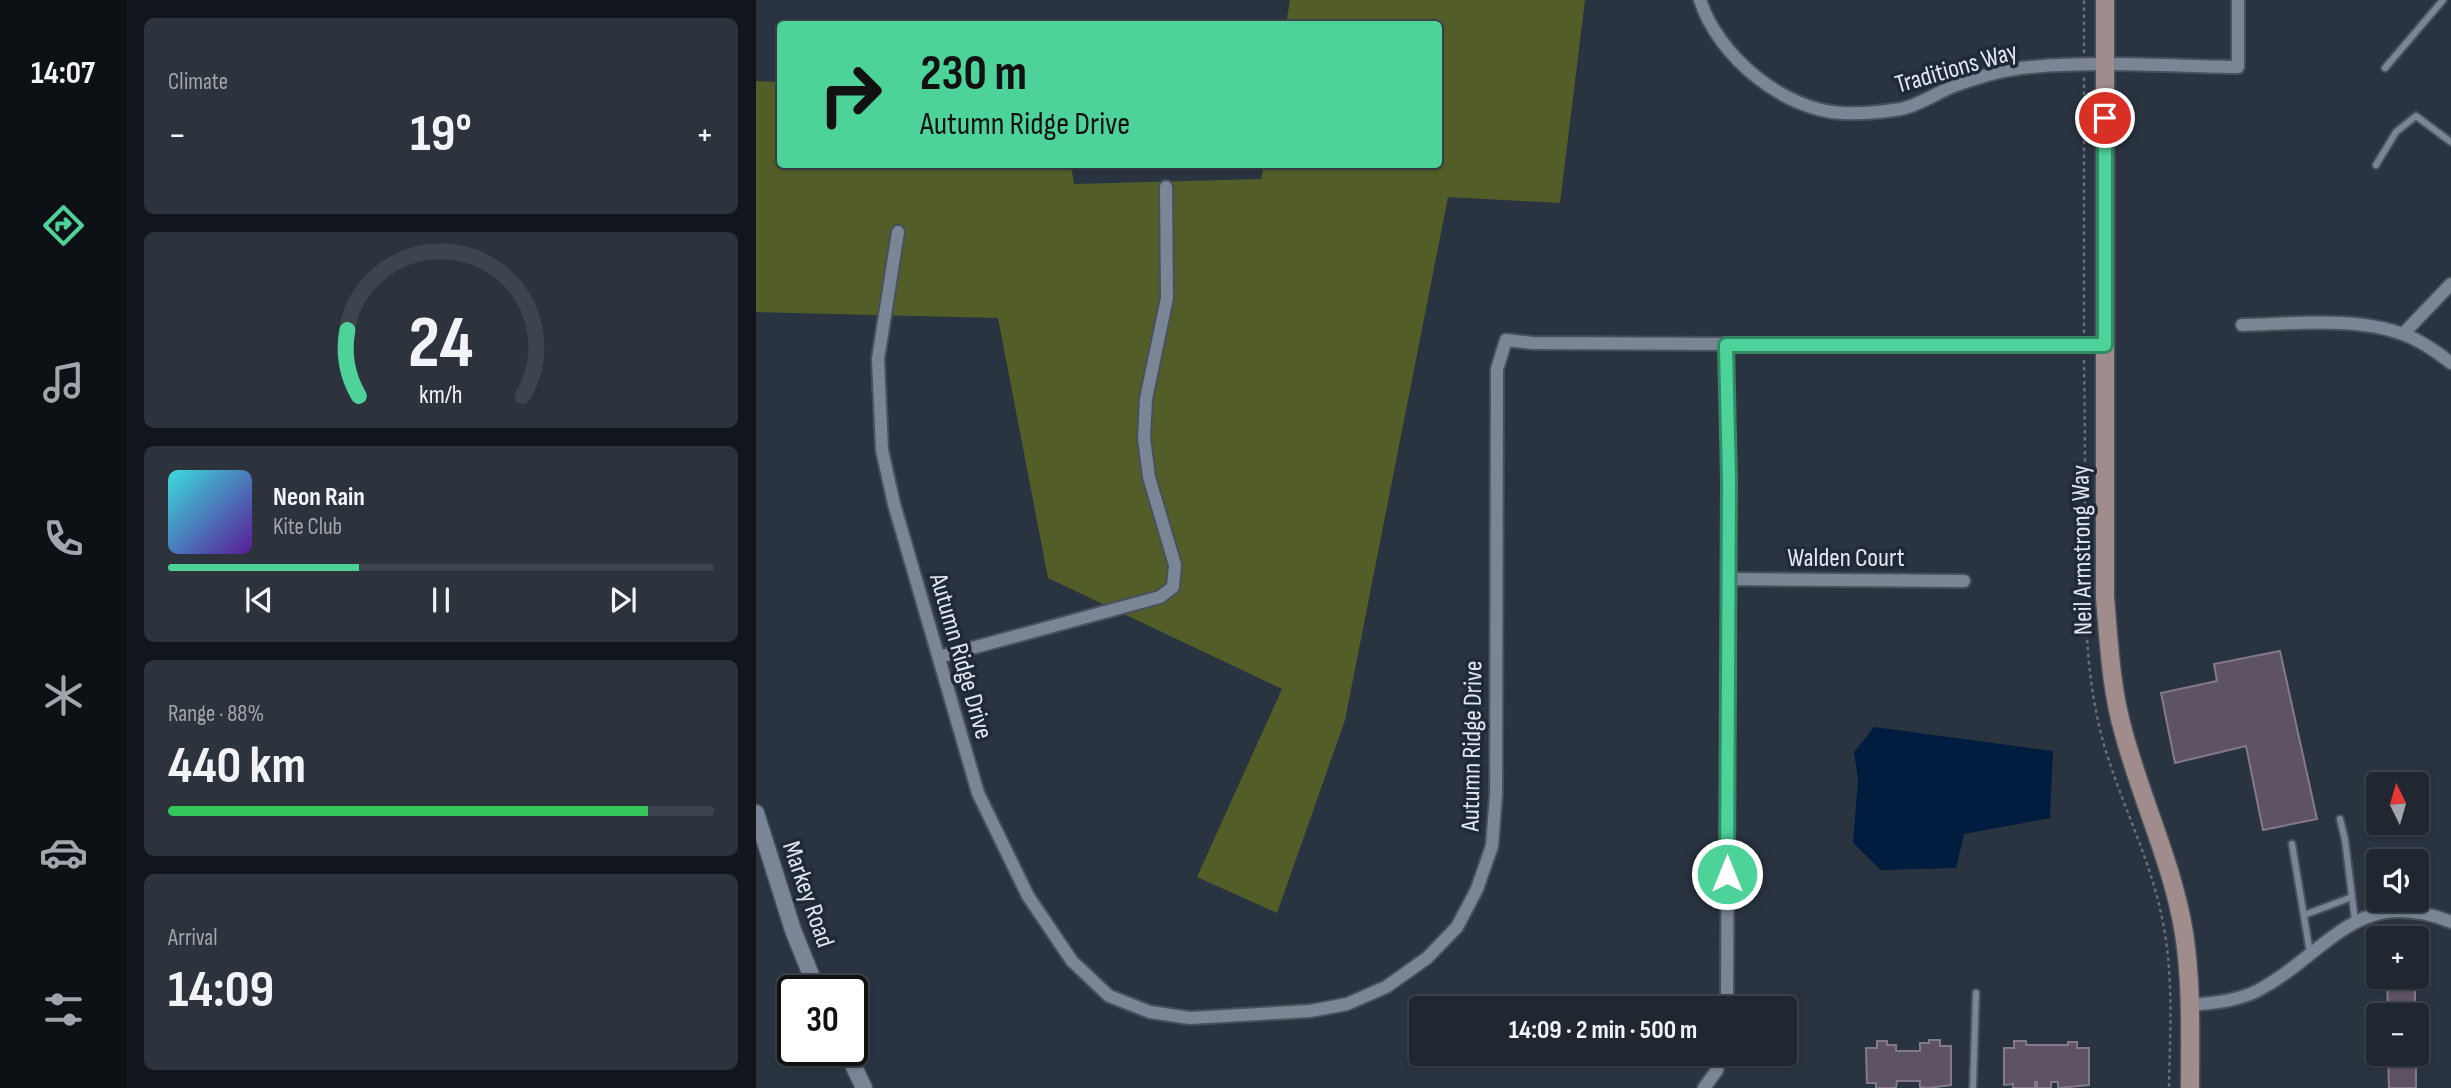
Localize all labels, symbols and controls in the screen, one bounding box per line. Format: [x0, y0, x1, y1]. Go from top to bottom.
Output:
street label: Traditions Way [1892, 36, 2021, 101]
text: 230 m [920, 45, 1027, 104]
icon: right [805, 49, 896, 140]
text: 14:07 [31, 54, 95, 93]
text: Climate [168, 68, 228, 96]
pin [2075, 88, 2135, 148]
icon: arrive [2086, 99, 2124, 137]
text: 19° [410, 103, 472, 166]
text: Autumn Ridge Drive [920, 105, 1130, 144]
text: − [168, 113, 187, 158]
text: + [695, 113, 714, 158]
icon: directions [39, 201, 88, 250]
text: 24 [408, 300, 474, 388]
icon: music [39, 358, 88, 407]
text: km/h [419, 380, 463, 411]
street label: Neil Armstrong Way [2066, 465, 2099, 635]
text: Neon Rain [273, 482, 365, 513]
text: Kite Club [273, 513, 342, 541]
icon: phone [39, 514, 88, 563]
street label: Walden Court [1787, 543, 1905, 574]
street label: Autumn Ridge Drive [922, 569, 999, 743]
icon: previous [240, 581, 278, 619]
icon: pause [422, 581, 460, 619]
icon: next [604, 581, 642, 619]
street label: Autumn Ridge Drive [1455, 660, 1489, 833]
icon: climate [39, 671, 88, 720]
text: Range · 88% [168, 700, 264, 728]
text: 440 km [168, 735, 306, 798]
north arrow [2366, 772, 2429, 835]
map controls [2366, 772, 2429, 1066]
icon: car [39, 828, 88, 877]
street label: Markey Road [775, 837, 840, 952]
position arrow [1690, 837, 1764, 911]
button: sound [2366, 849, 2429, 912]
text: Arrival [168, 924, 217, 952]
button: + [2366, 926, 2429, 989]
text: 14:09 [168, 959, 274, 1022]
speed limit sign: 30 [777, 975, 868, 1066]
icon: filters [39, 985, 88, 1034]
button: − [2366, 1003, 2429, 1066]
text: 14:09 · 2 min · 500 m [1509, 1015, 1697, 1046]

